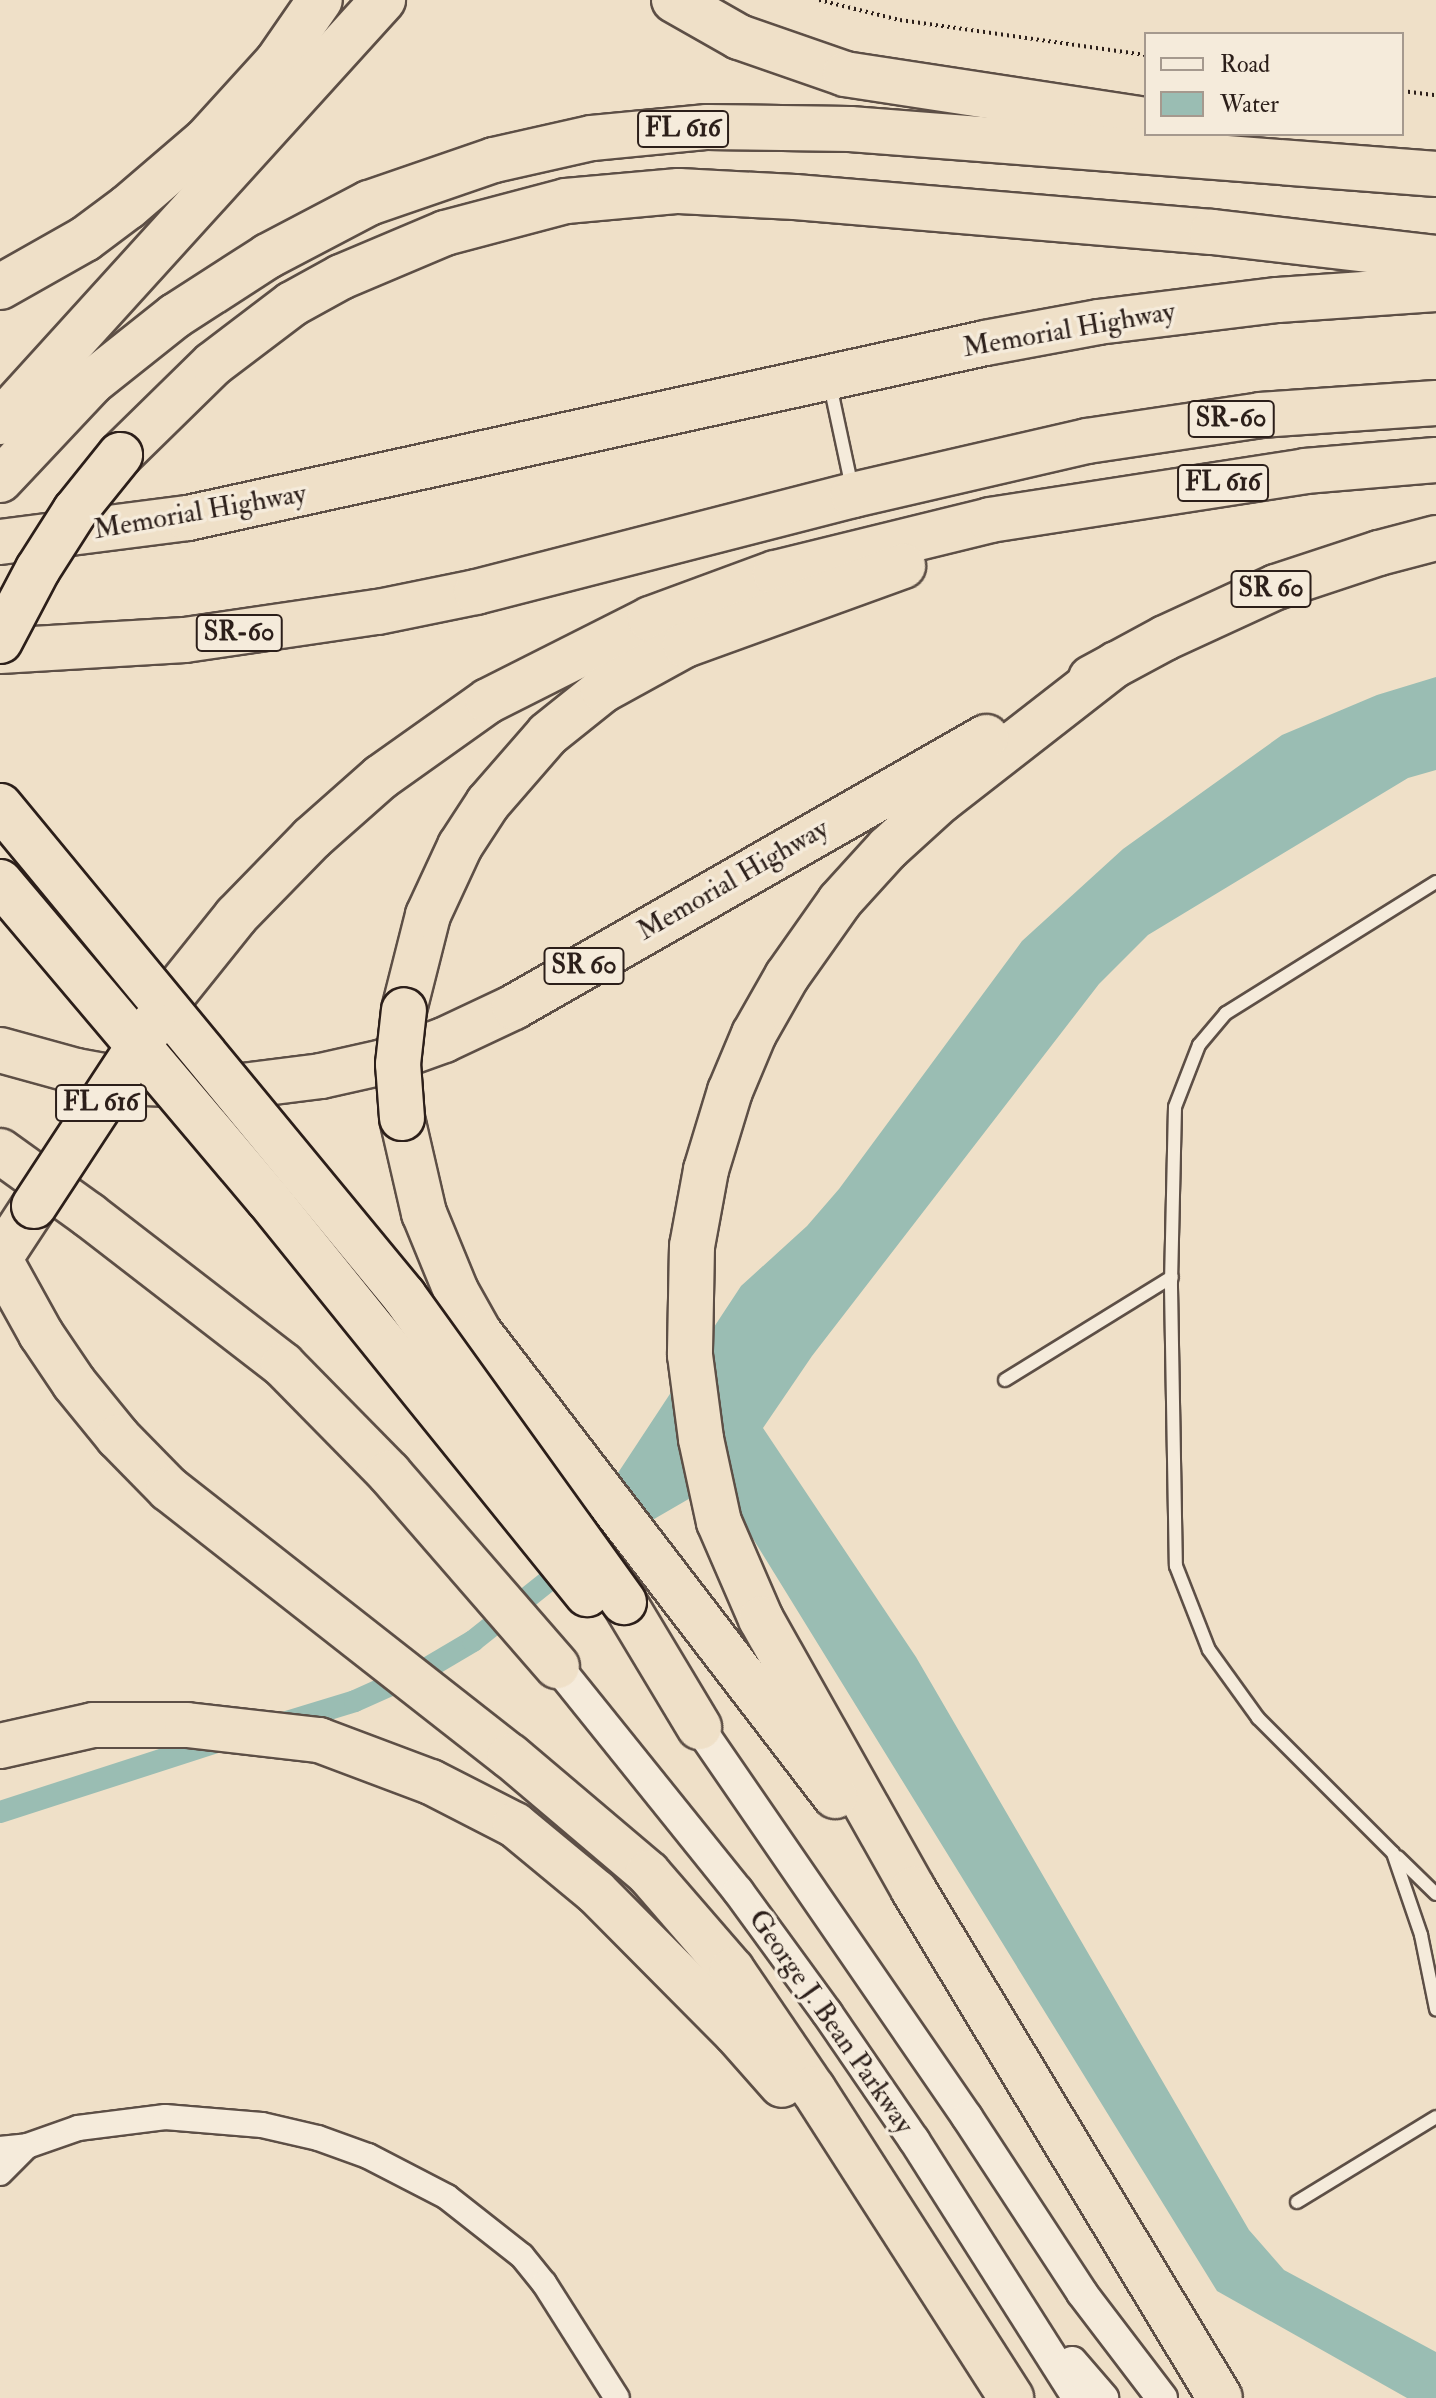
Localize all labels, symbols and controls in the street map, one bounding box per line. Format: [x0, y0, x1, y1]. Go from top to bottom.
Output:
legend [1144, 32, 1404, 136]
text: Road [1220, 49, 1270, 80]
text: Water [1220, 89, 1279, 120]
road number: FL 616 [637, 107, 729, 151]
street label: Memorial Highway [960, 295, 1178, 365]
road number: SR-60 [1187, 397, 1275, 441]
road number: FL 616 [1177, 461, 1269, 505]
street label: Memorial Highway [91, 477, 309, 547]
road number: SR 60 [1229, 567, 1313, 611]
road number: SR-60 [195, 611, 283, 655]
street label: Memorial Highway [631, 812, 835, 948]
road number: SR 60 [542, 944, 626, 988]
road number: FL 616 [55, 1081, 147, 1125]
street label: George J. Bean Parkway [741, 1903, 921, 2141]

